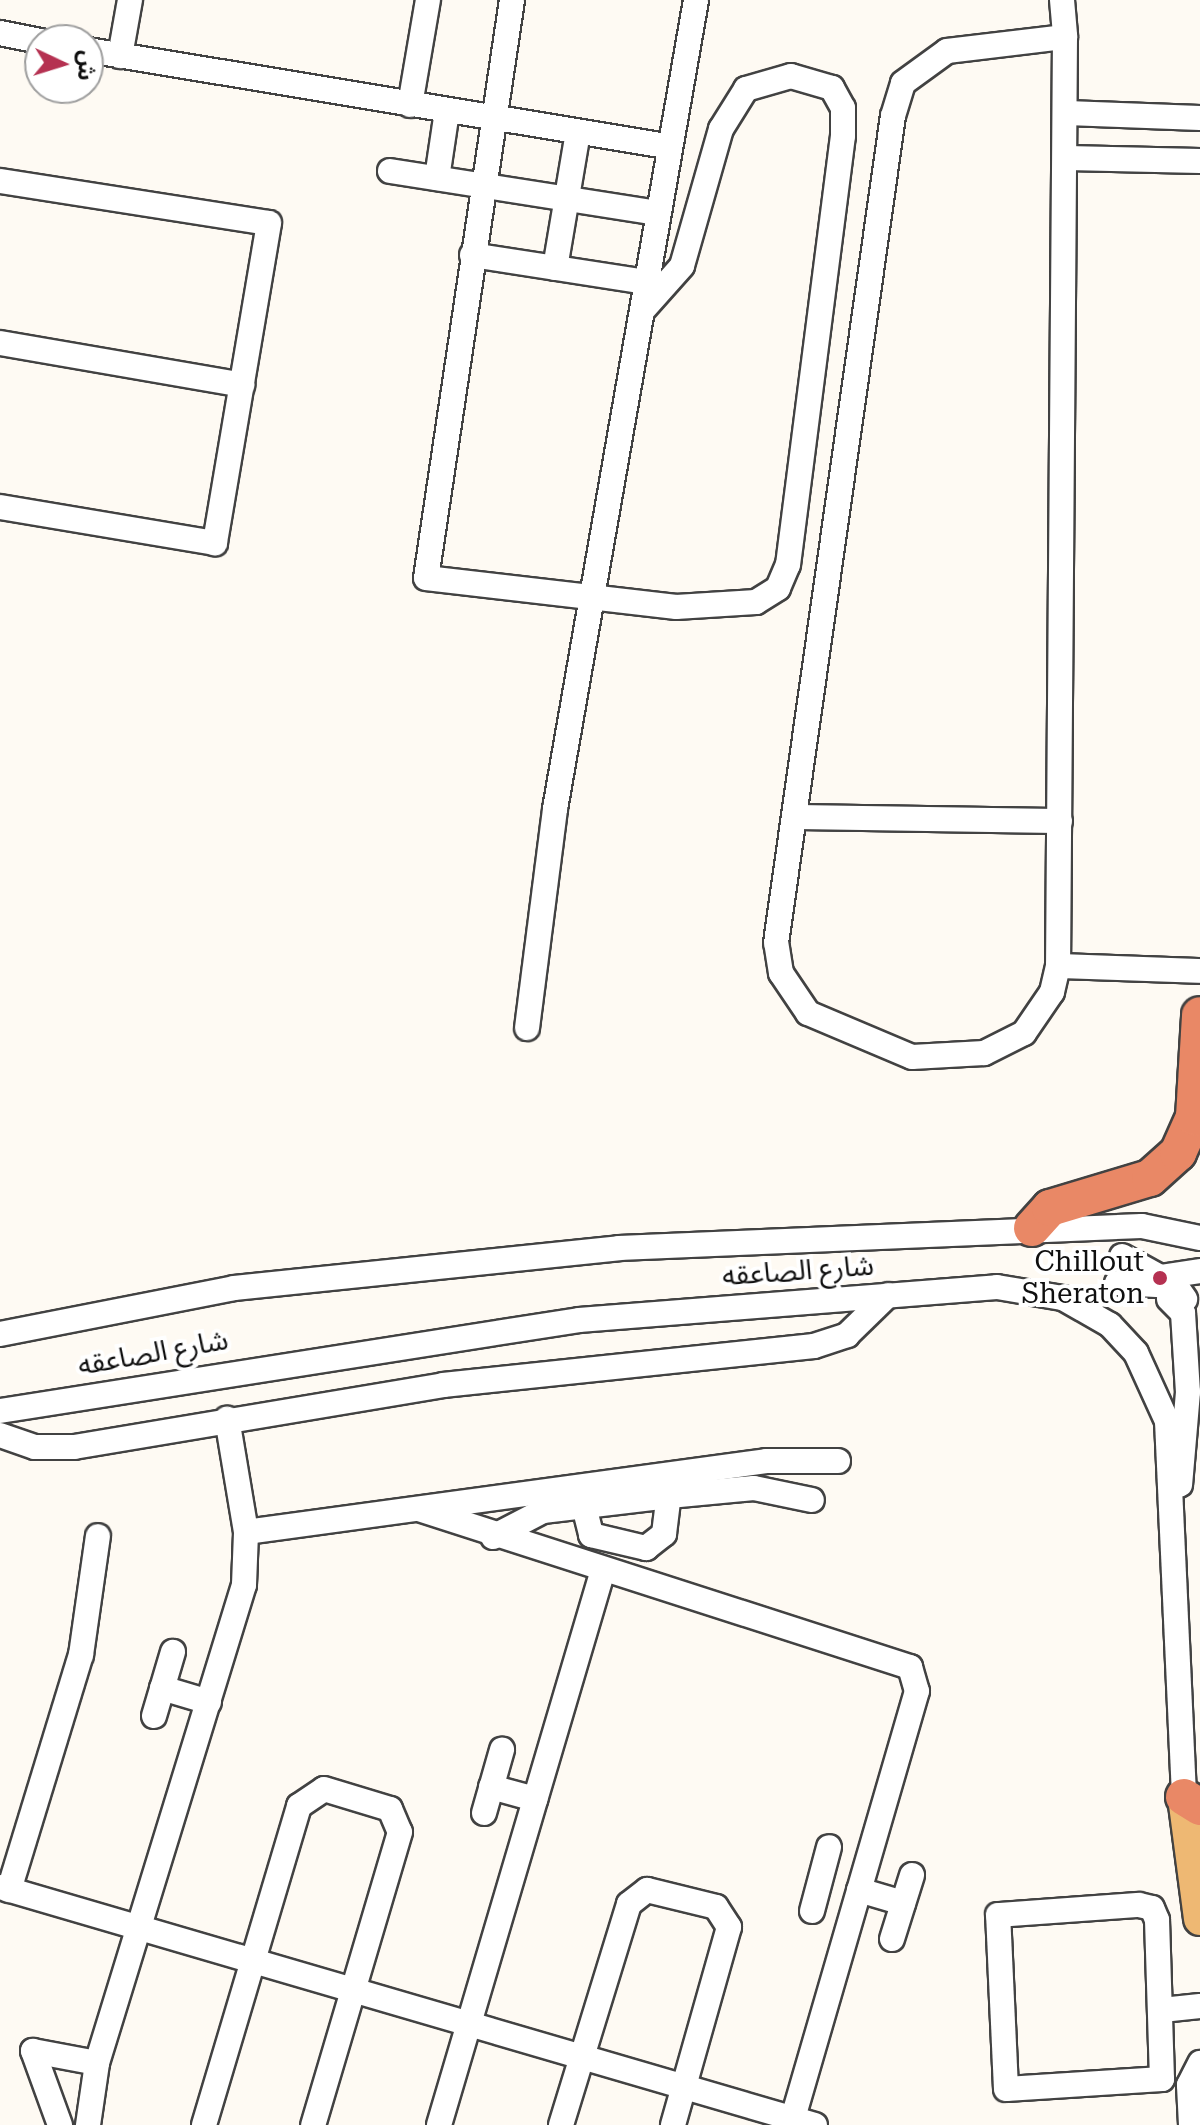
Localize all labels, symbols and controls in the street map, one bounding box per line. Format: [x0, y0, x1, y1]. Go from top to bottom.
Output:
north arrow [24, 24, 104, 104]
text: ش [73, 50, 100, 81]
place label: Chillout Sheraton [1022, 1245, 1144, 1311]
street label: شارع الصاعقه [721, 1249, 875, 1293]
marker: Chillout Sheraton [1151, 1269, 1169, 1287]
street label: شارع الصاعقه [75, 1323, 231, 1383]

